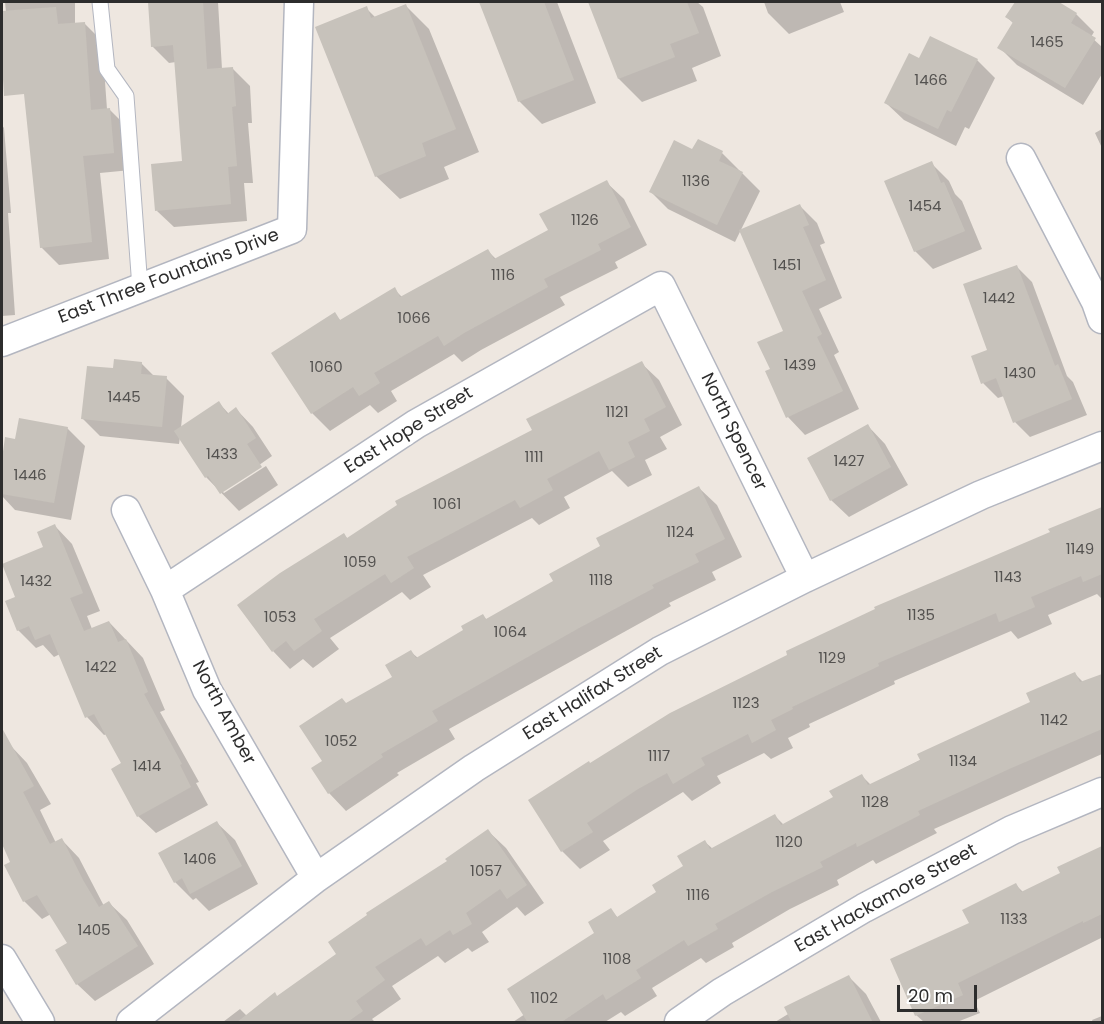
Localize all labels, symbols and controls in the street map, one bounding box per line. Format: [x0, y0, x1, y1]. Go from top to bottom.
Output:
house number: 1465 [1030, 34, 1064, 52]
house number: 1466 [914, 72, 948, 90]
house number: 1136 [682, 173, 710, 191]
house number: 1454 [908, 198, 942, 216]
house number: 1126 [571, 212, 599, 230]
street label: East Three Fountains Drive [55, 225, 283, 329]
house number: 1451 [773, 257, 801, 275]
house number: 1116 [491, 267, 515, 285]
house number: 1442 [983, 290, 1015, 308]
house number: 1066 [397, 310, 431, 328]
house number: 1439 [784, 357, 816, 375]
house number: 1060 [309, 359, 343, 377]
house number: 1430 [1004, 365, 1036, 383]
street label: North Spencer [695, 370, 771, 494]
street label: East Hope Street [341, 383, 477, 479]
house number: 1445 [107, 389, 141, 407]
house number: 1121 [605, 404, 629, 422]
house number: 1433 [206, 446, 238, 464]
house number: 1111 [524, 449, 544, 467]
house number: 1427 [833, 453, 865, 471]
house number: 1446 [13, 467, 47, 485]
house number: 1061 [433, 496, 461, 514]
house number: 1124 [666, 524, 694, 542]
house number: 1149 [1066, 541, 1094, 559]
house number: 1059 [343, 554, 377, 572]
house number: 1143 [994, 569, 1022, 587]
house number: 1118 [589, 572, 613, 590]
house number: 1432 [20, 573, 52, 591]
house number: 1135 [907, 607, 935, 625]
house number: 1053 [264, 609, 296, 627]
house number: 1064 [493, 624, 527, 642]
street label: East Halifax Street [519, 642, 667, 746]
house number: 1129 [818, 650, 846, 668]
street label: North Amber [187, 657, 259, 769]
house number: 1422 [85, 659, 117, 677]
house number: 1123 [732, 695, 760, 713]
house number: 1142 [1040, 712, 1068, 730]
house number: 1052 [325, 733, 357, 751]
house number: 1117 [648, 748, 670, 766]
house number: 1134 [949, 753, 977, 771]
house number: 1414 [133, 758, 161, 776]
house number: 1128 [861, 794, 889, 812]
house number: 1120 [775, 834, 803, 852]
street label: East Hackamore Street [791, 840, 981, 958]
house number: 1406 [183, 851, 217, 869]
house number: 1057 [470, 863, 502, 881]
house number: 1116 [686, 887, 710, 905]
house number: 1133 [1000, 911, 1028, 929]
house number: 1405 [77, 922, 111, 940]
house number: 1108 [603, 951, 631, 969]
scale bar [900, 973, 980, 1011]
text: 20 m [908, 983, 953, 1008]
house number: 1102 [530, 990, 558, 1008]

